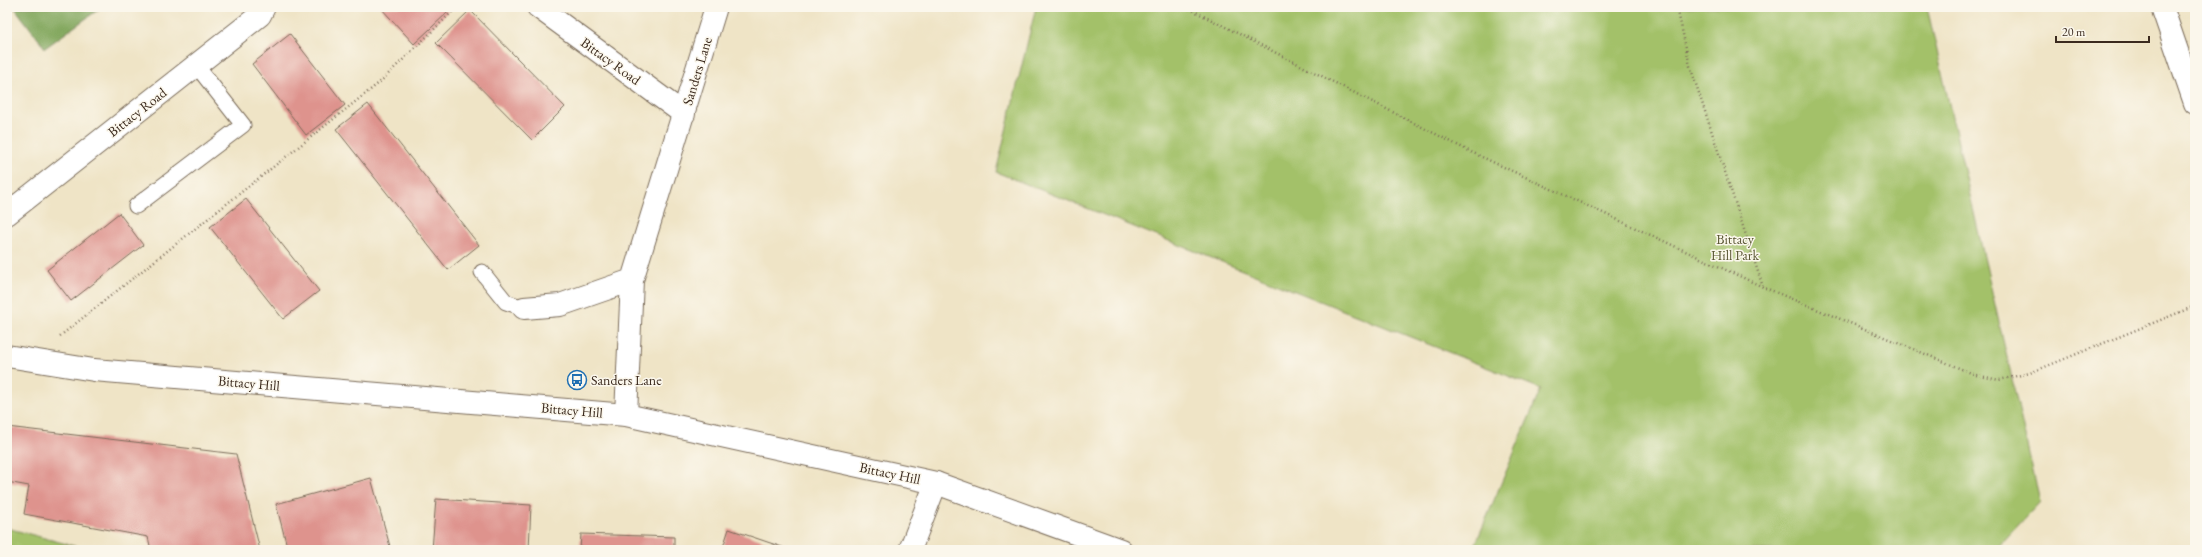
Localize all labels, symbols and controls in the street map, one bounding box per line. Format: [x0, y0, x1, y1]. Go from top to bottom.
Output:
scale bar [2056, 18, 2149, 44]
text: 20 m [2062, 24, 2086, 40]
street label: Bittacy Road [578, 33, 645, 89]
street label: Sanders Lane [678, 34, 716, 107]
street label: Bittacy Road [104, 83, 171, 141]
park label: Bittacy Hill Park [1711, 230, 1760, 264]
bus stop icon: Sanders Lane [566, 369, 588, 391]
street label: Bittacy Hill [217, 371, 281, 395]
place label: Sanders Lane [591, 371, 662, 389]
street label: Bittacy Hill [540, 398, 604, 422]
street label: Bittacy Hill [858, 458, 923, 488]

